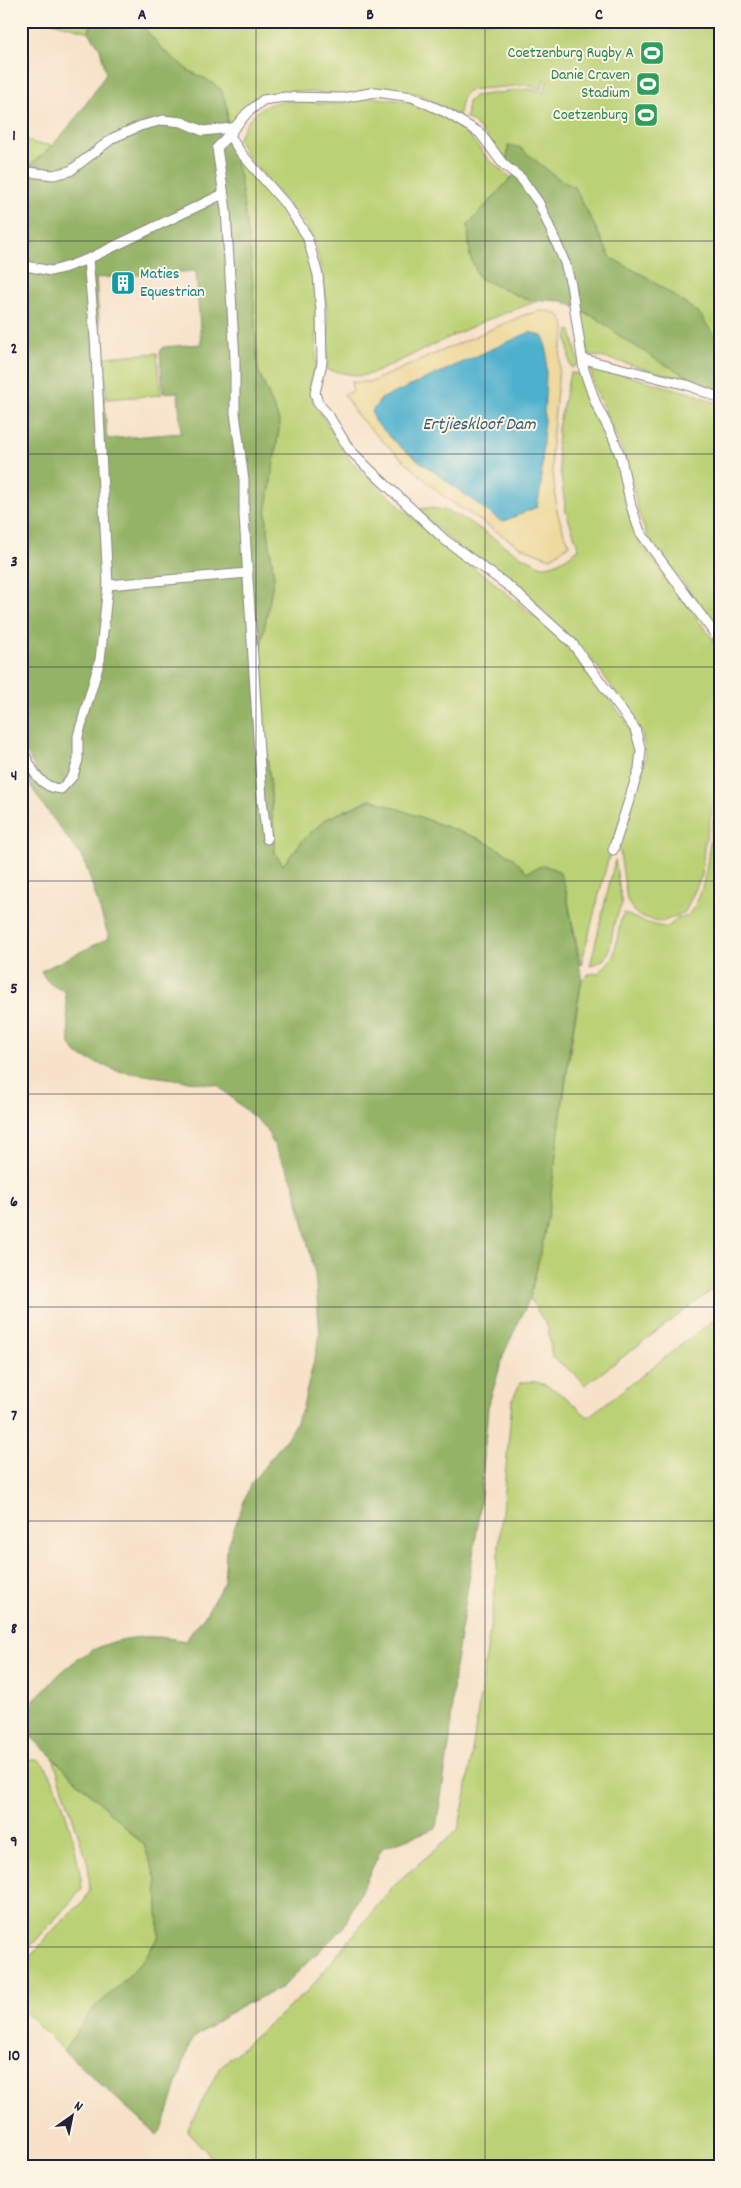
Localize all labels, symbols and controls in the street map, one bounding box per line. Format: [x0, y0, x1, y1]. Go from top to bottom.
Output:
text: A [138, 4, 147, 27]
text: B [366, 4, 374, 27]
text: C [595, 4, 603, 27]
sports icon: Coetzenburg Rugby A [639, 40, 665, 66]
place label: Coetzenburg Rugby A [508, 42, 634, 65]
place label: Danie Craven Stadium [551, 64, 630, 105]
sports icon: Danie Craven Stadium [635, 71, 661, 97]
sports icon: Coetzenburg [633, 102, 659, 128]
place label: Coetzenburg [553, 104, 628, 127]
text: 1 [12, 125, 16, 148]
place label: Maties Equestrian [140, 263, 205, 304]
building icon: Maties Equestrian [110, 270, 136, 296]
text: 2 [11, 338, 18, 361]
water label: Ertjieskloof Dam [422, 413, 536, 438]
text: 3 [10, 551, 18, 574]
text: 4 [11, 765, 17, 788]
text: 5 [10, 978, 18, 1001]
text: 6 [10, 1191, 18, 1214]
text: 7 [11, 1405, 17, 1428]
text: 8 [11, 1618, 18, 1641]
text: 9 [10, 1831, 18, 1854]
text: 10 [8, 2045, 20, 2068]
north arrow [48, 2090, 98, 2140]
text: N [70, 2097, 86, 2117]

